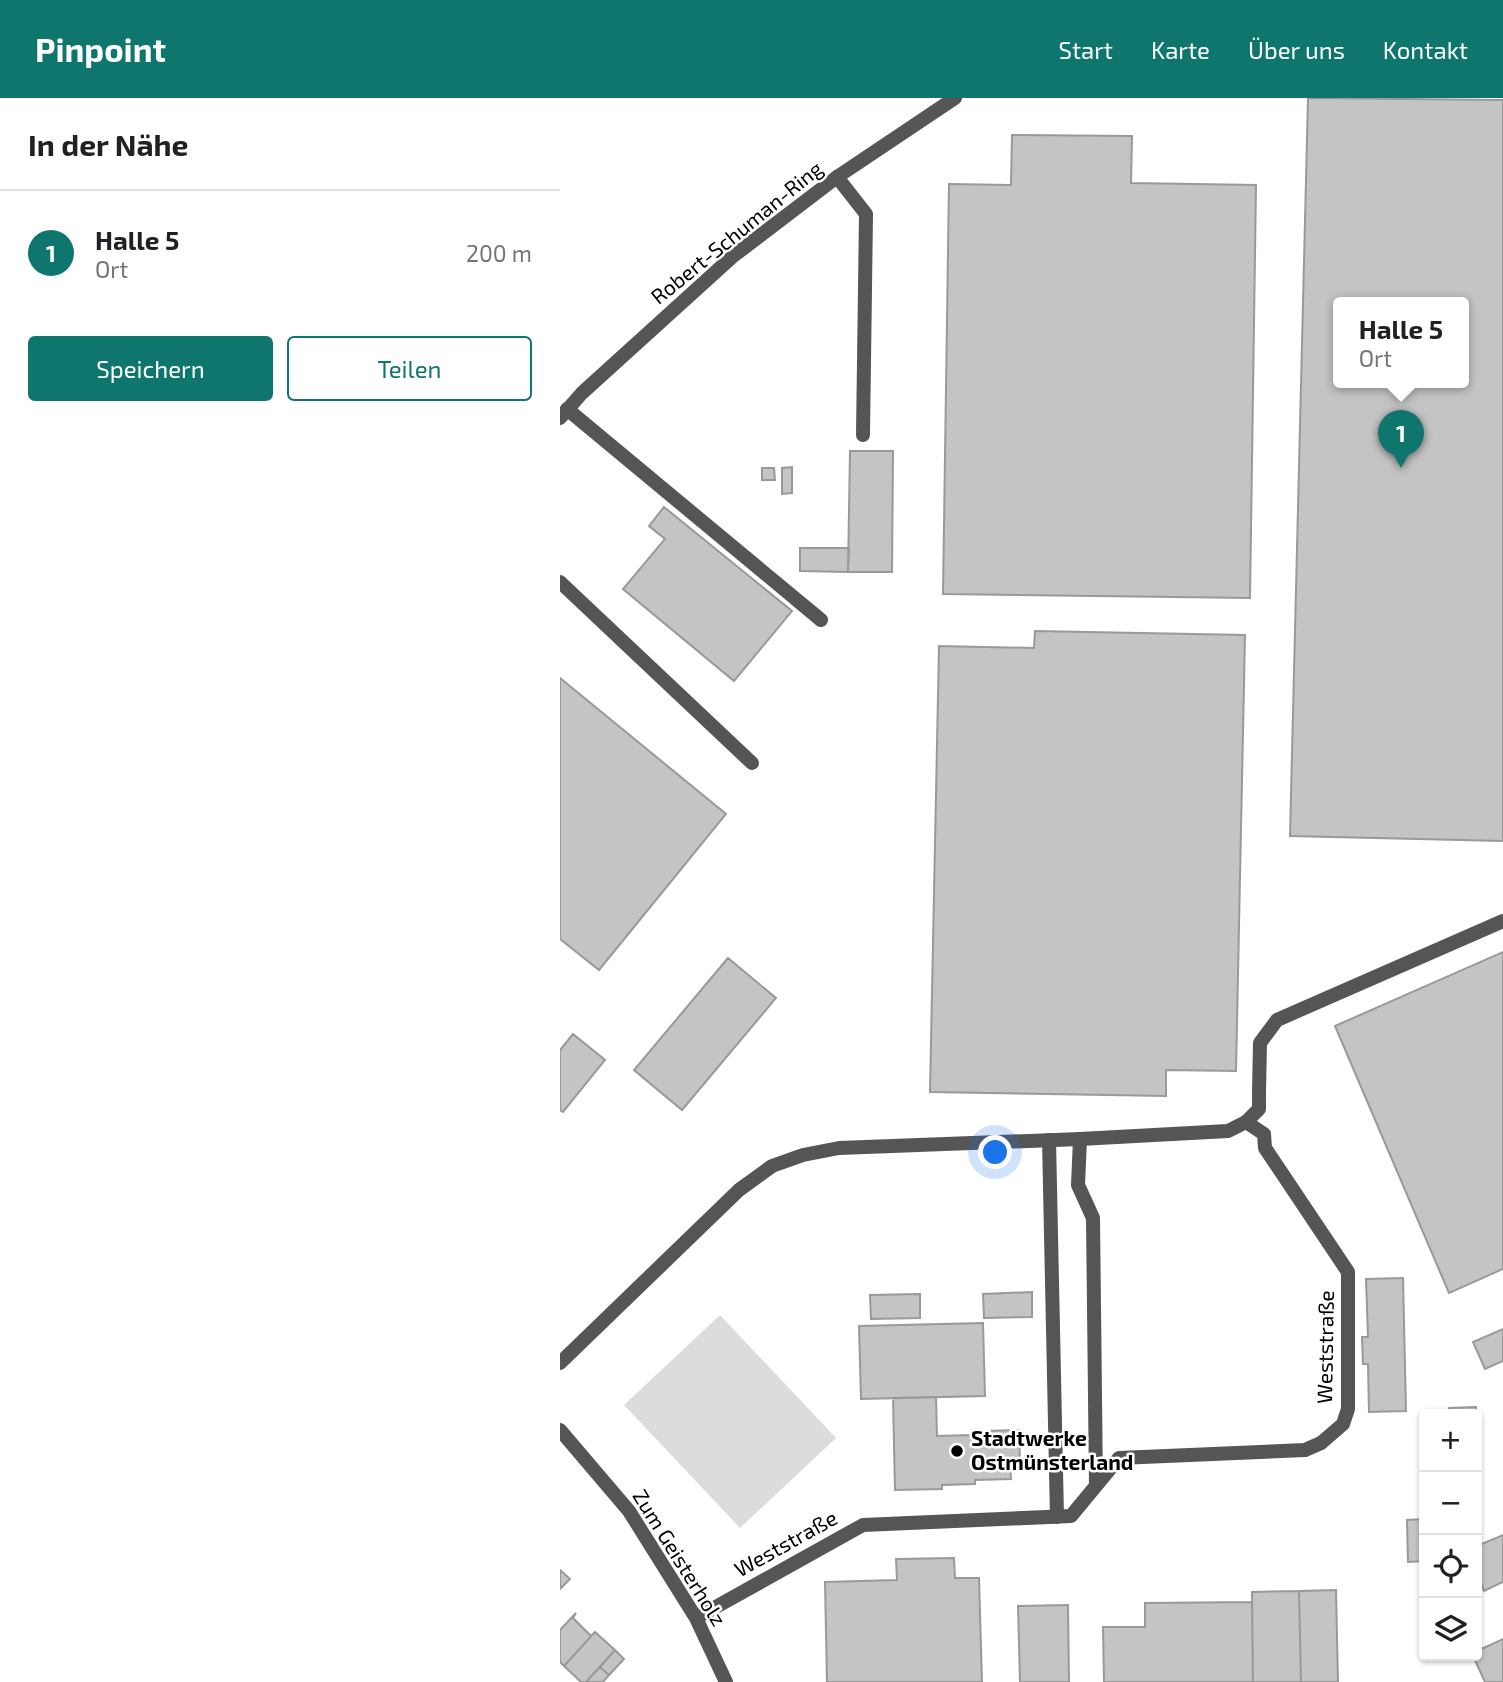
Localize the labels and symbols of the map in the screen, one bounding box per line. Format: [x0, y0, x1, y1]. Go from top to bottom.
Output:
street label: Robert-Schuman-Ring [645, 155, 827, 309]
pin: 1 [1378, 410, 1424, 468]
your location [978, 1135, 1012, 1169]
street label: Weststraße [1311, 1290, 1338, 1404]
place label: Stadtwerke Ostmünsterland [971, 1425, 1133, 1474]
marker: Stadtwerke Ostmünsterland [949, 1443, 965, 1459]
street label: Zum Geisterholz [628, 1484, 732, 1630]
street label: Weststraße [730, 1504, 841, 1581]

